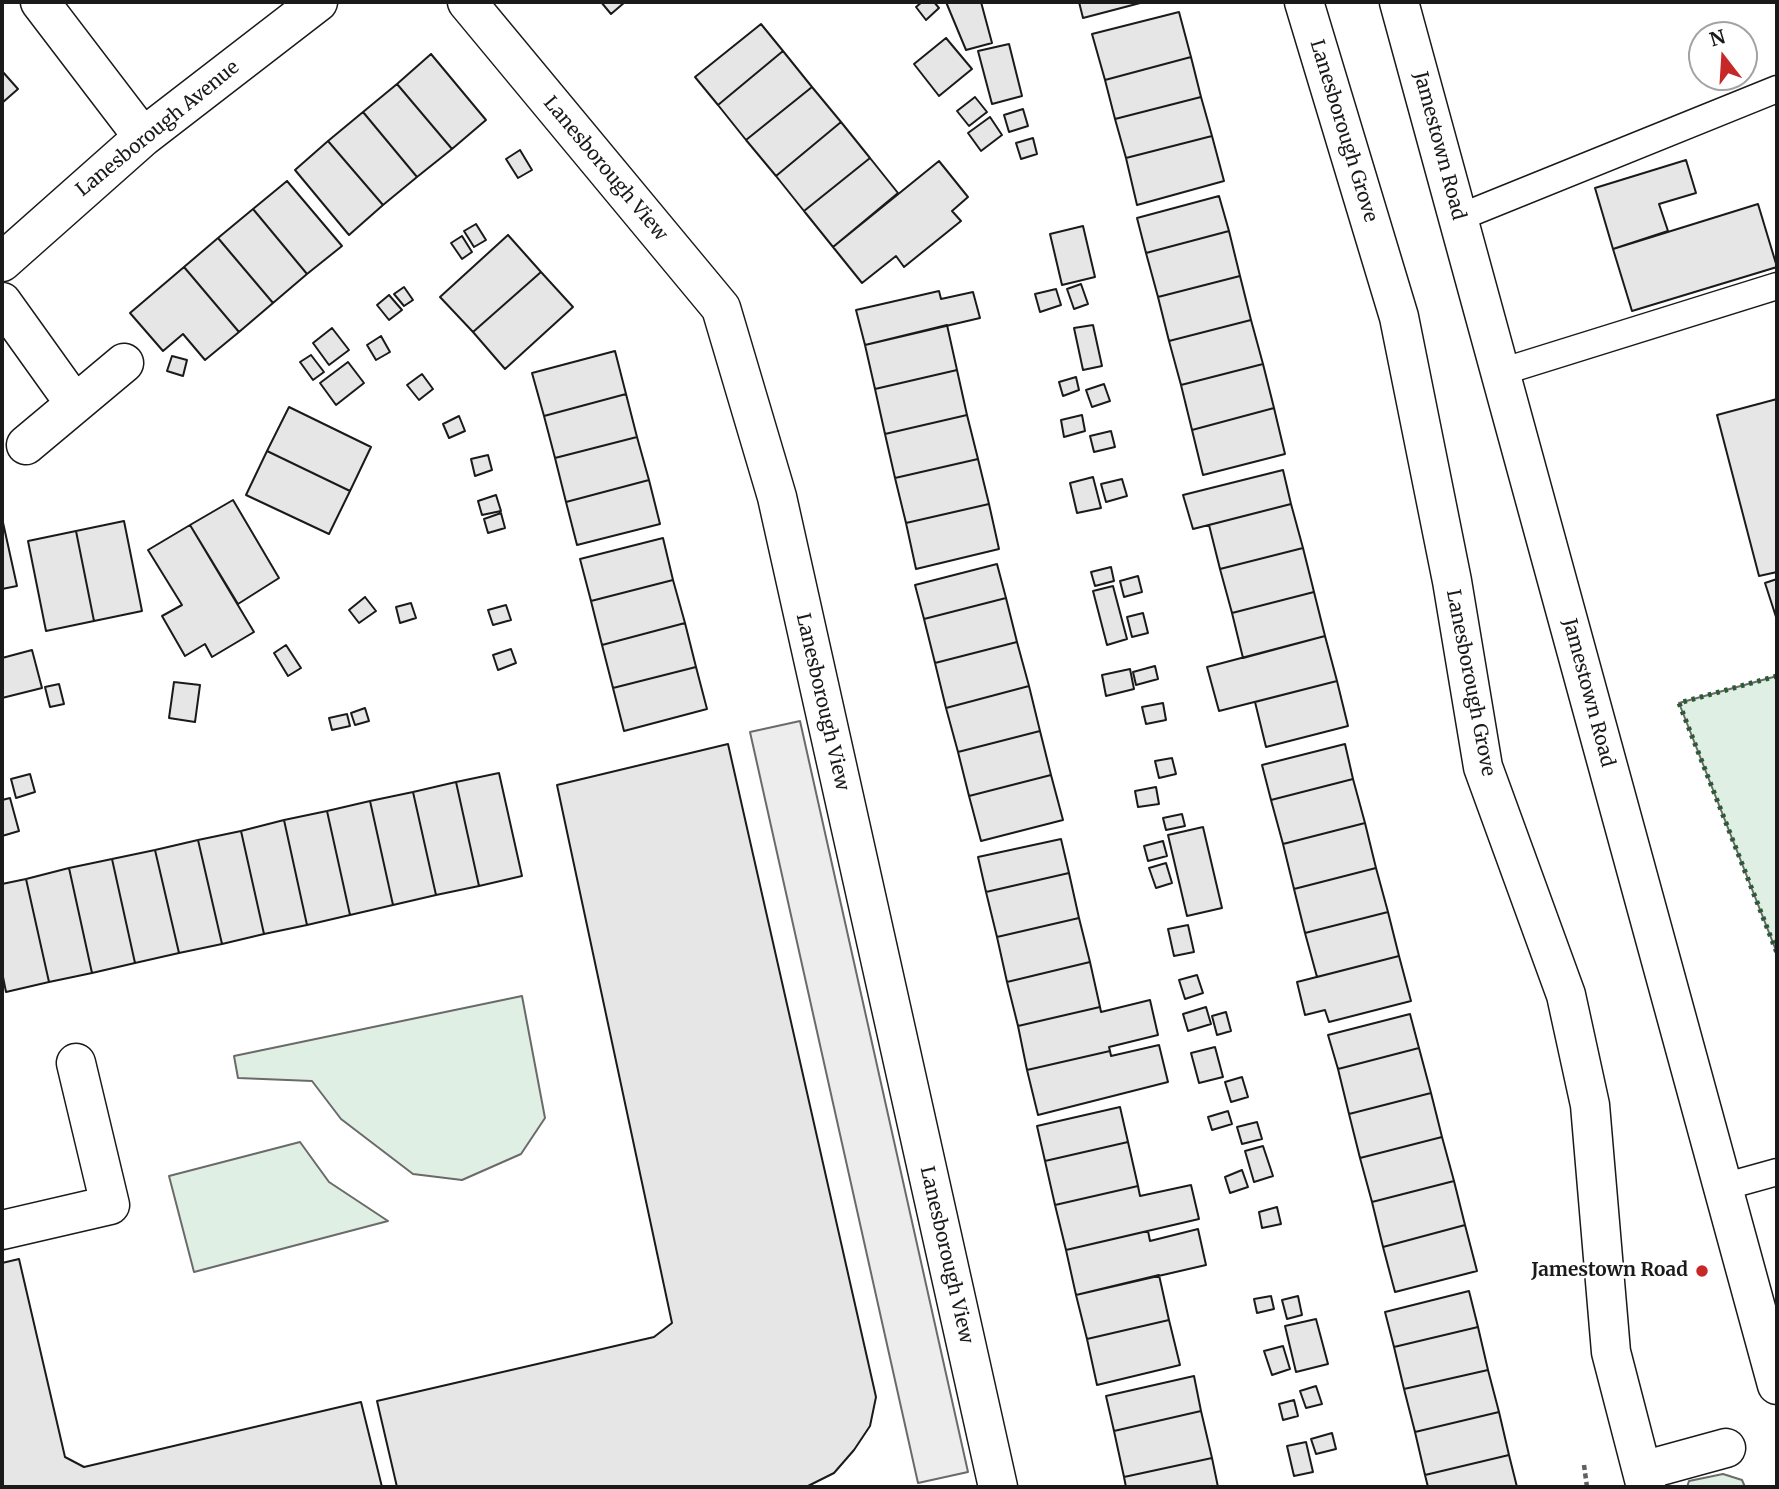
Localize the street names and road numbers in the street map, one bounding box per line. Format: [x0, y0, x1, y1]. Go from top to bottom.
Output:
street label: Lanesborough Grove [1304, 37, 1382, 225]
street label: Lanesborough Avenue [72, 56, 244, 202]
street label: Jamestown Road [1408, 69, 1470, 223]
street label: Lanesborough View [538, 92, 672, 246]
street label: Lanesborough Grove [1441, 588, 1499, 778]
street label: Lanesborough View [791, 611, 853, 793]
street label: Jamestown Road [1557, 616, 1619, 770]
street label: Lanesborough View [915, 1164, 977, 1346]

